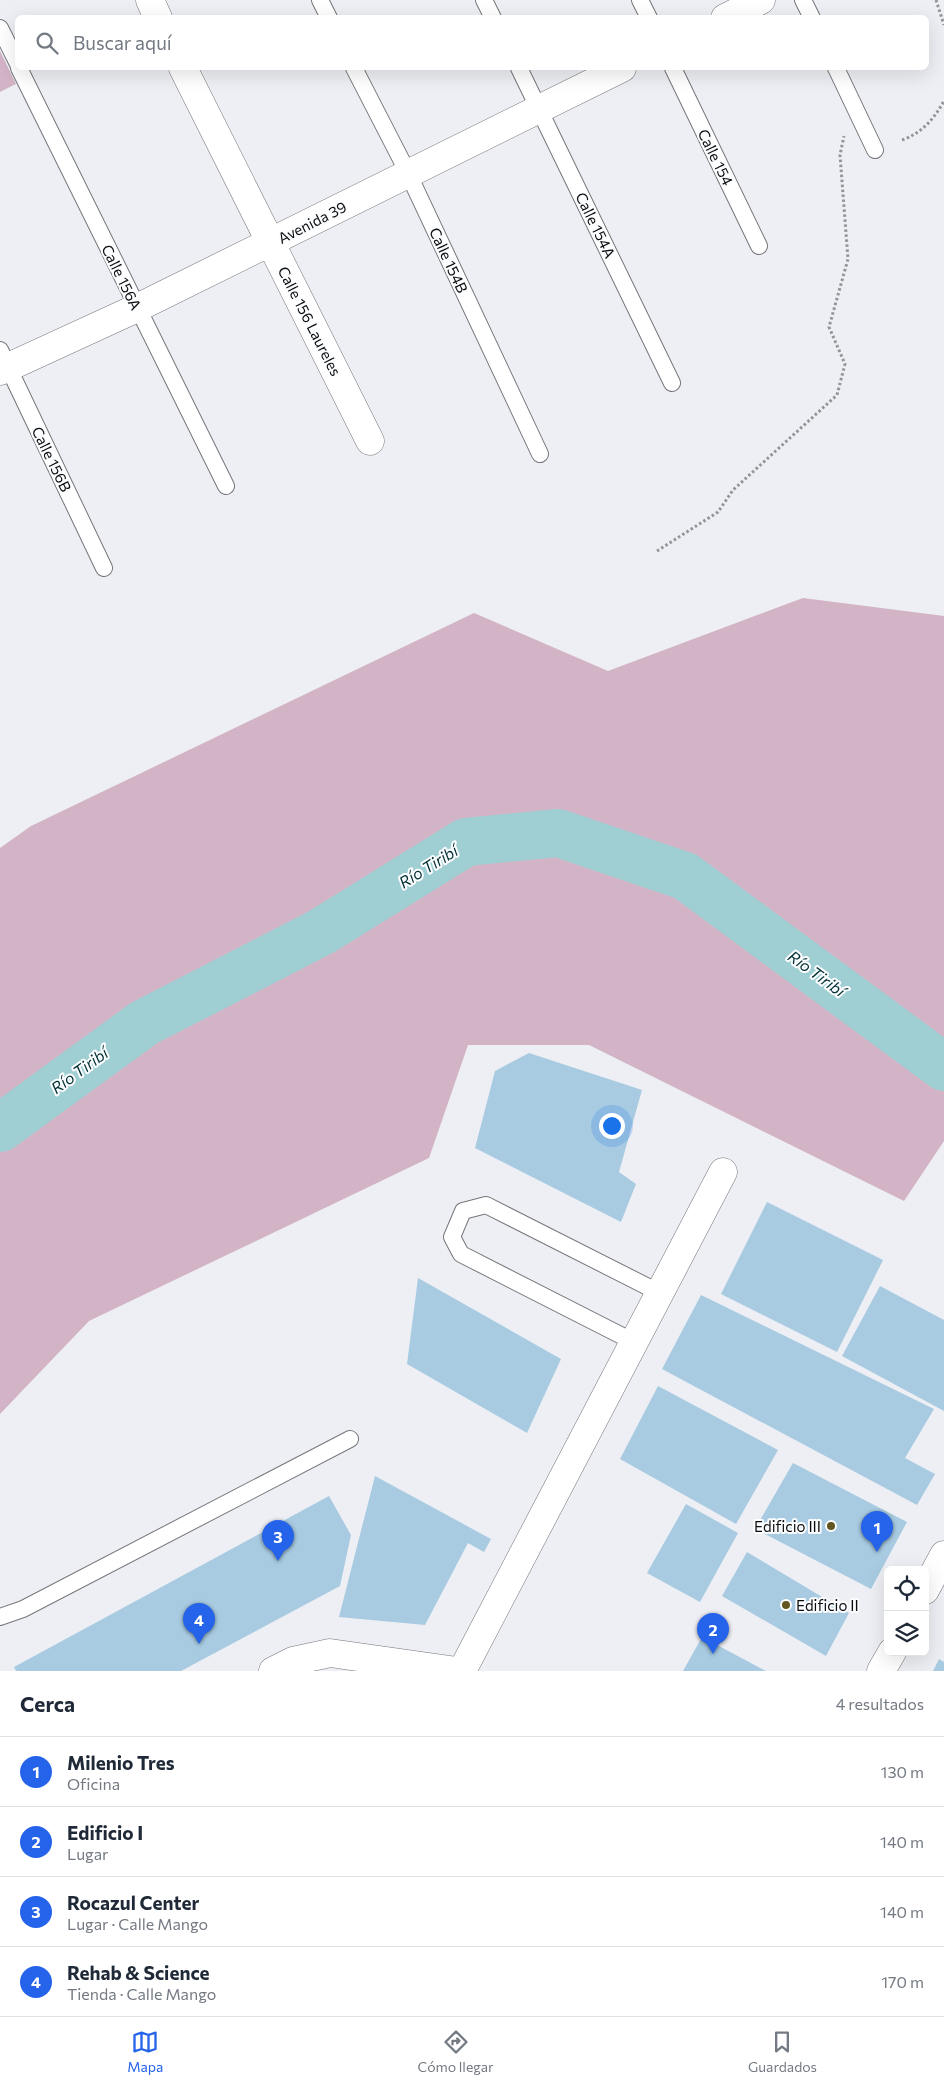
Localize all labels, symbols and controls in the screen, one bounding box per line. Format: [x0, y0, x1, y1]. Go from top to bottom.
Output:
search box [15, 15, 929, 70]
icon: search [33, 29, 61, 57]
text: Buscar aquí [73, 31, 172, 54]
street label: Calle 154 [695, 126, 737, 188]
street label: Calle 154A [572, 189, 620, 261]
street label: Avenida 39 [275, 197, 349, 247]
street label: Calle 154B [426, 224, 472, 296]
street label: Calle 156A [98, 241, 146, 313]
street label: Calle 156 Laureles [275, 263, 345, 379]
street label: Calle 156B [28, 423, 76, 495]
water label: Río Tiribí [395, 839, 463, 892]
water label: Río Tiribí [785, 946, 852, 1002]
water label: Río Tiribí [47, 1041, 114, 1097]
your location [599, 1113, 625, 1139]
pin: 1 [861, 1511, 893, 1552]
place label: Edificio III [754, 1517, 821, 1535]
pin: 3 [262, 1520, 294, 1561]
marker: Edificio III [825, 1520, 837, 1532]
map controls [884, 1566, 929, 1656]
button: locate [884, 1566, 929, 1611]
place label: Edificio II [796, 1596, 859, 1614]
marker: Edificio II [780, 1599, 792, 1611]
pin: 4 [183, 1603, 215, 1644]
button: layers [884, 1611, 929, 1656]
pin: 2 [697, 1613, 729, 1654]
text: Cerca [20, 1691, 75, 1716]
text: 4 resultados [836, 1694, 924, 1713]
text: Milenio Tres [67, 1751, 175, 1774]
text: 1 [32, 1762, 40, 1781]
text: 130 m [881, 1762, 924, 1781]
text: Oficina [67, 1774, 120, 1793]
text: Edificio I [67, 1821, 143, 1844]
text: 2 [31, 1832, 41, 1851]
text: 140 m [880, 1832, 924, 1851]
text: Lugar [67, 1844, 108, 1863]
text: Rocazul Center [67, 1891, 199, 1914]
text: 3 [31, 1902, 41, 1921]
text: 140 m [880, 1902, 924, 1921]
text: Lugar · Calle Mango [67, 1914, 208, 1933]
text: Rehab & Science [67, 1961, 210, 1984]
text: 4 [31, 1972, 41, 1991]
text: 170 m [881, 1972, 924, 1991]
text: Tienda · Calle Mango [67, 1984, 216, 2003]
tab: Mapa [127, 2028, 163, 2075]
tab: Cómo llegar [418, 2028, 494, 2075]
tab: Guardados [748, 2028, 817, 2075]

